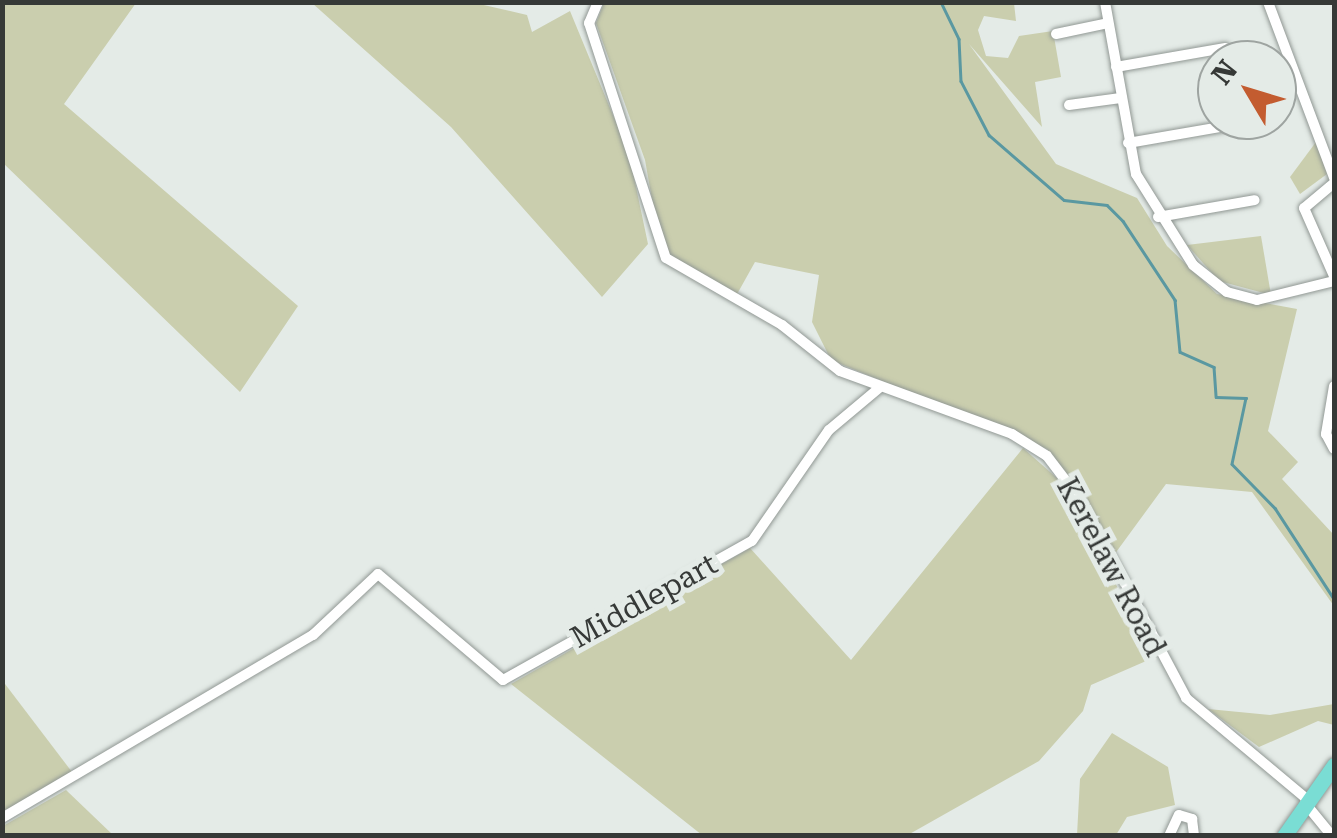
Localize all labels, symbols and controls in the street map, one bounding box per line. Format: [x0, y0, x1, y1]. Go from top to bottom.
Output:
north arrow [1197, 40, 1297, 140]
text: N [1205, 54, 1244, 91]
street label: Kerelaw Road [1049, 472, 1173, 662]
street label: Middlepart [564, 546, 724, 656]

